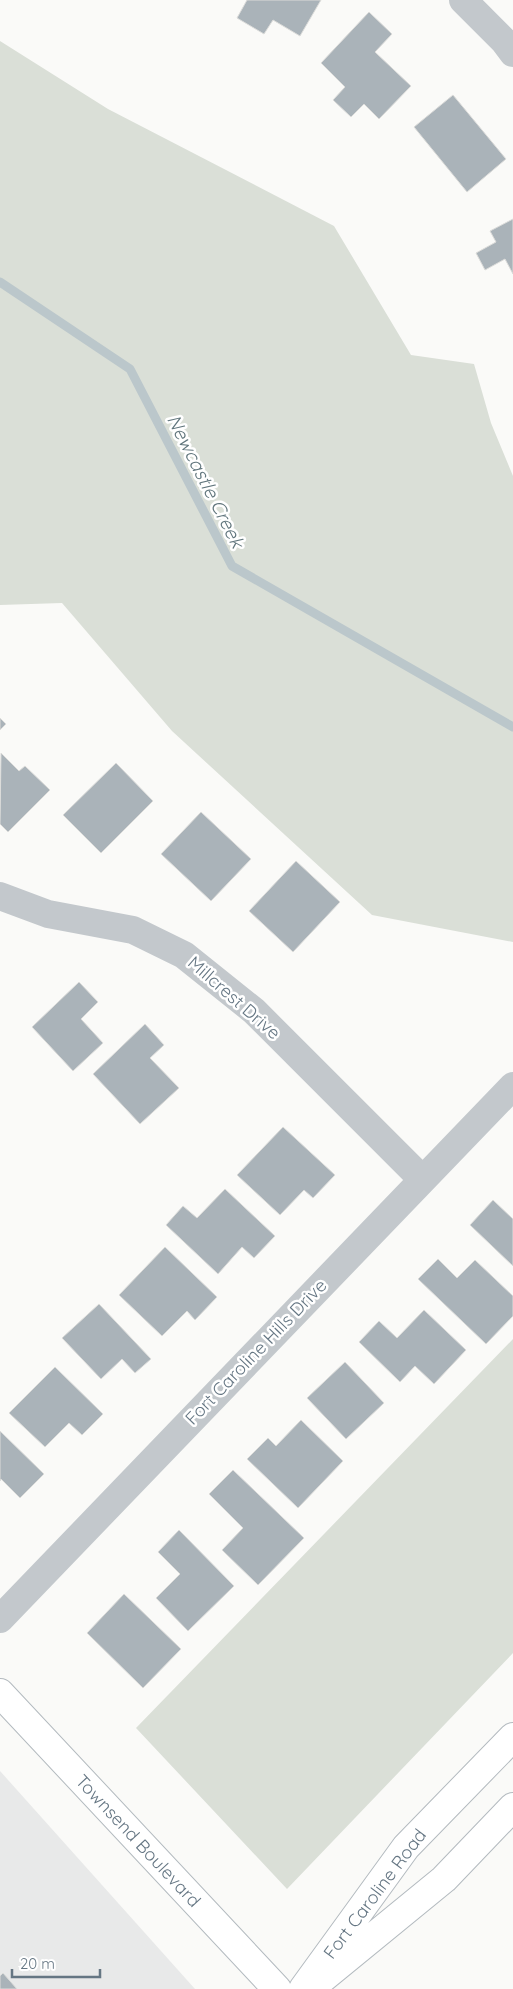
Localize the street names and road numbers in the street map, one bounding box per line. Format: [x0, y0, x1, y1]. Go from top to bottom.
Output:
street label: Millcrest Drive [183, 951, 286, 1044]
street label: Fort Caroline Hills Drive [180, 1274, 331, 1429]
street label: Townsend Boulevard [71, 1770, 206, 1912]
street label: Fort Caroline Road [318, 1824, 431, 1963]

